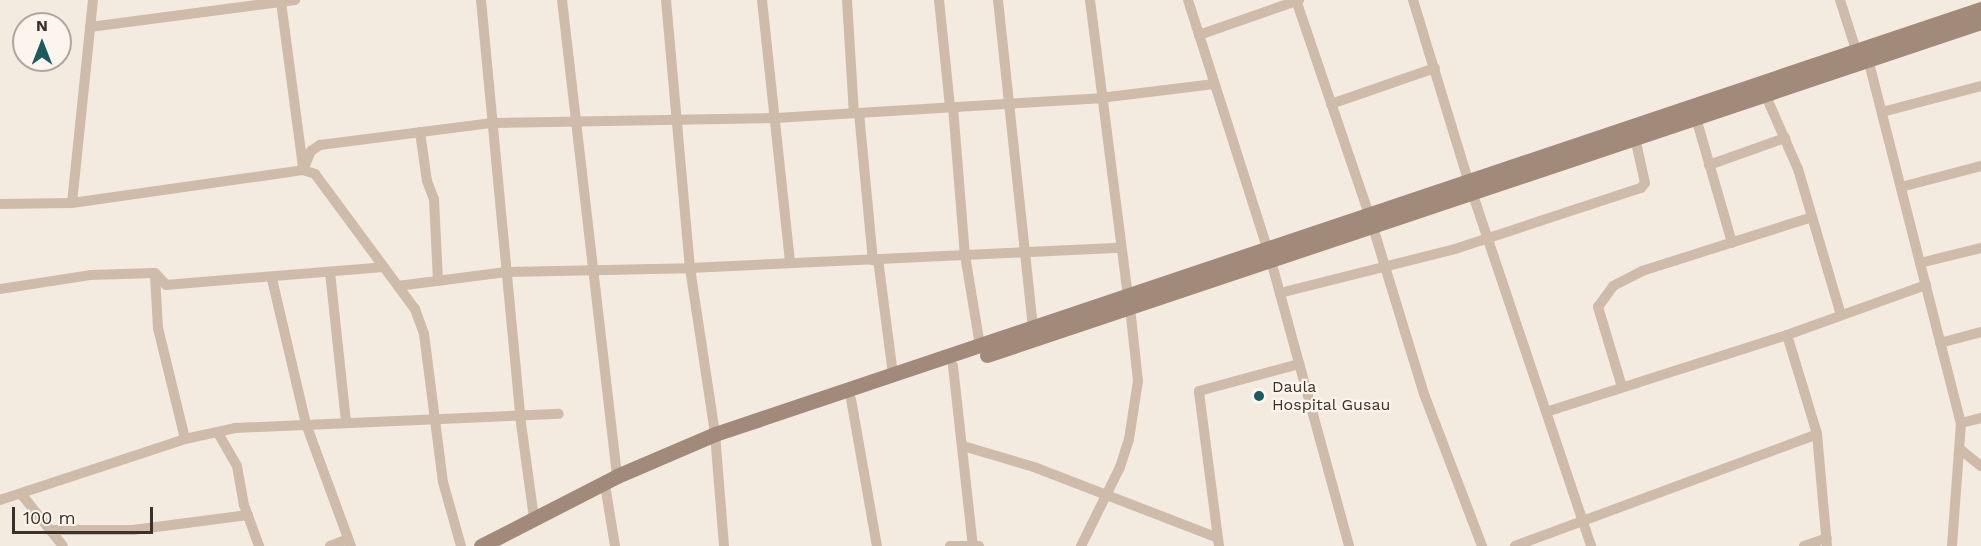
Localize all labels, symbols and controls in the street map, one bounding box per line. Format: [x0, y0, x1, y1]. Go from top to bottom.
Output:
north arrow [12, 12, 72, 72]
text: N [36, 16, 48, 35]
place label: Daula Hospital Gusau [1272, 377, 1391, 415]
marker: Daula Hospital Gusau [1250, 387, 1268, 405]
scale bar [15, 495, 156, 533]
text: 100 m [23, 507, 76, 528]

